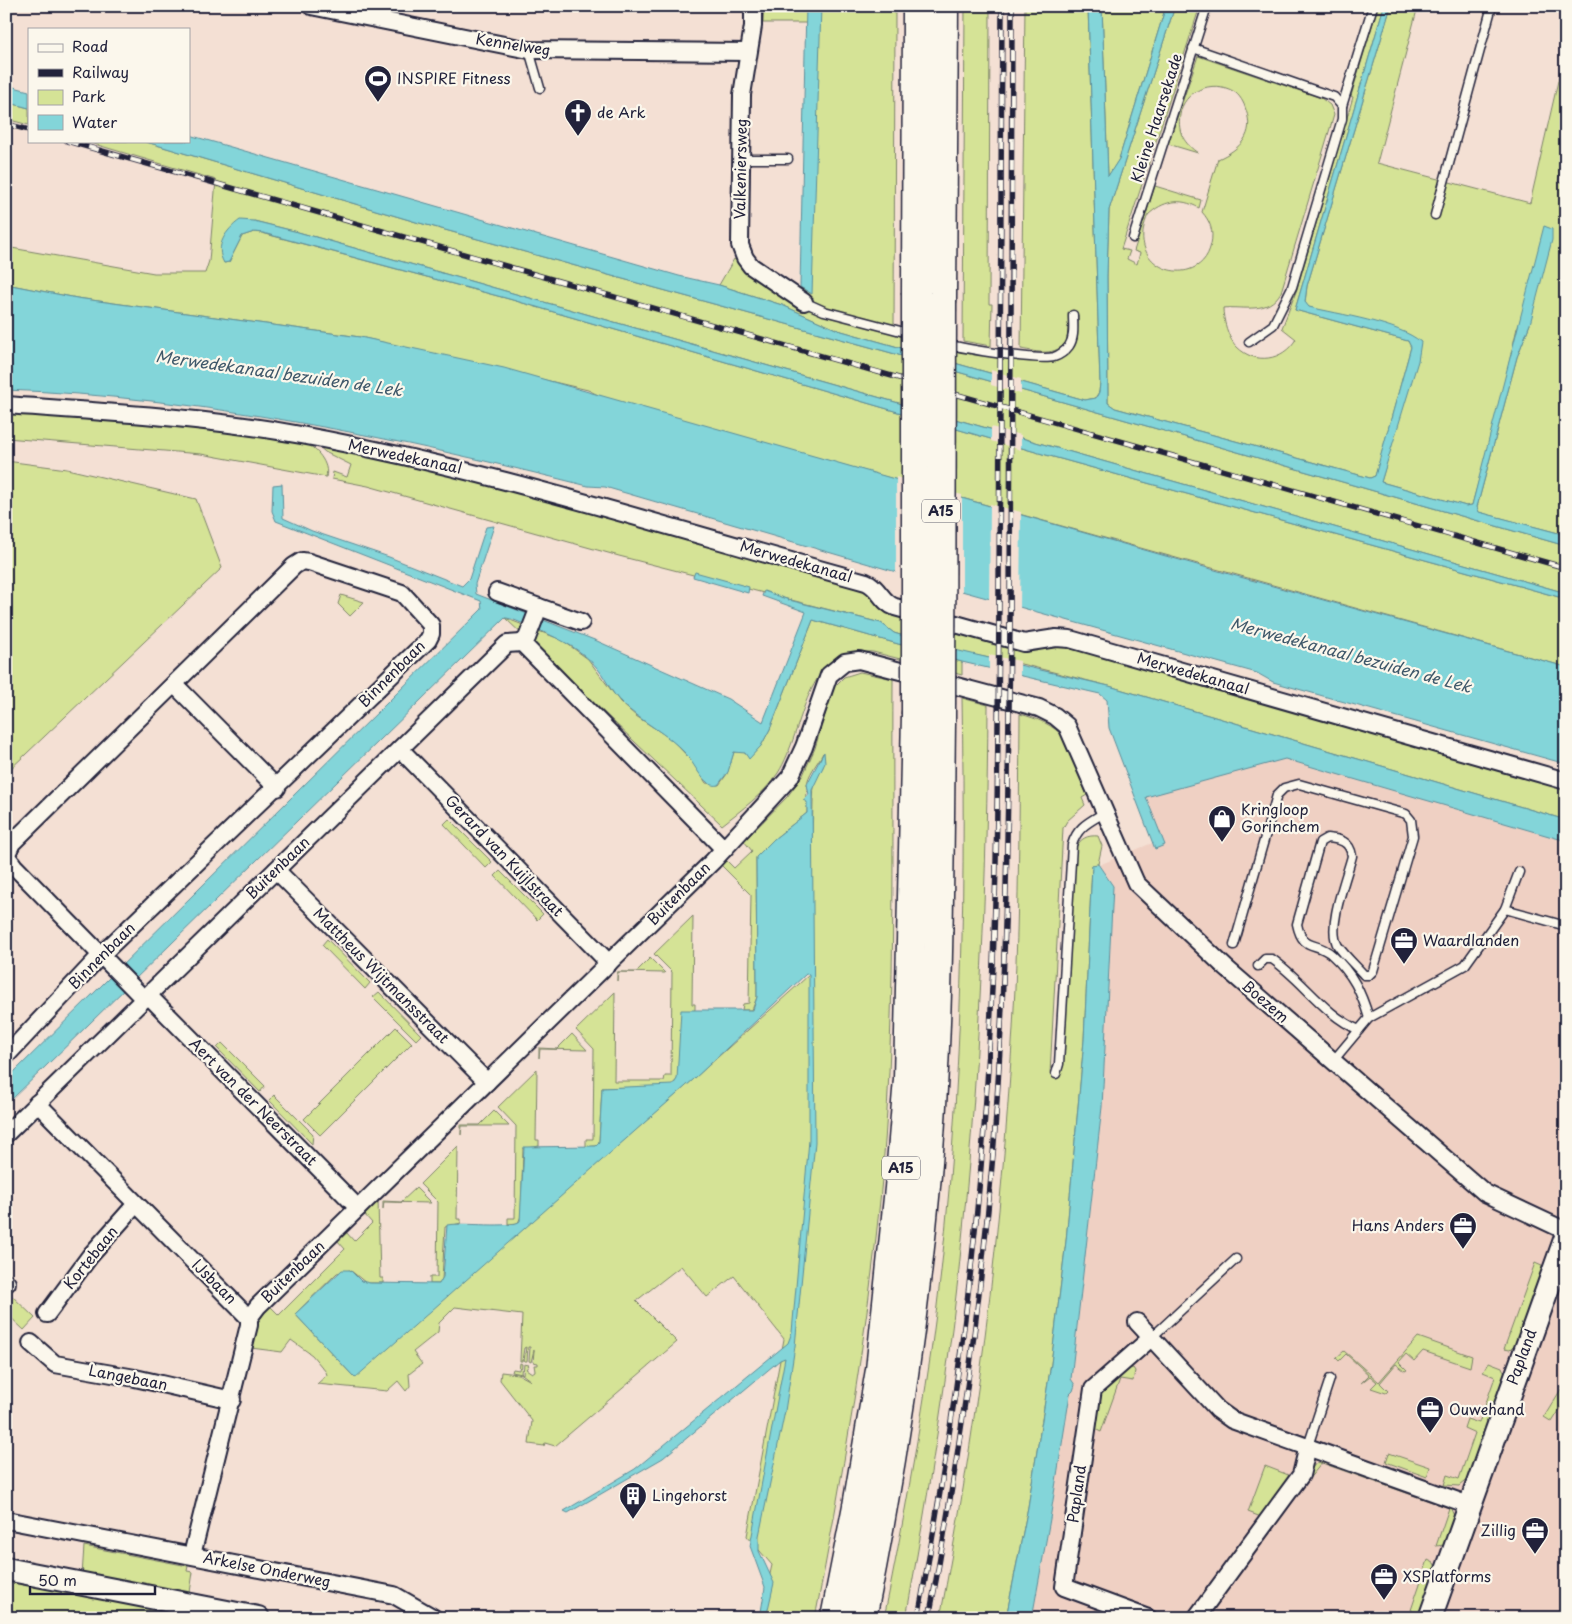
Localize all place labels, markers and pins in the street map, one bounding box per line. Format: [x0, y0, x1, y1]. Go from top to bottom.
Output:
sports icon: INSPIRE Fitness [363, 64, 393, 103]
place label: INSPIRE Fitness [397, 66, 511, 89]
church icon: de Ark [563, 98, 593, 137]
place label: de Ark [597, 100, 646, 123]
place label: Kringloop Gorinchem [1241, 797, 1320, 837]
shop icon: Kringloop Gorinchem [1207, 804, 1237, 843]
office icon: Waardlanden [1389, 926, 1419, 965]
place label: Waardlanden [1423, 928, 1519, 951]
office icon: Hans Anders [1448, 1211, 1478, 1250]
place label: Hans Anders [1352, 1213, 1444, 1236]
office icon: Ouwehand [1415, 1395, 1445, 1434]
place label: Ouwehand [1449, 1397, 1524, 1420]
building icon: Lingehorst [618, 1481, 648, 1520]
place label: Lingehorst [652, 1483, 727, 1506]
office icon: Zillig [1520, 1516, 1550, 1555]
place label: Zillig [1481, 1518, 1516, 1541]
office icon: XSPlatforms [1369, 1562, 1399, 1601]
place label: XSPlatforms [1403, 1564, 1491, 1587]

